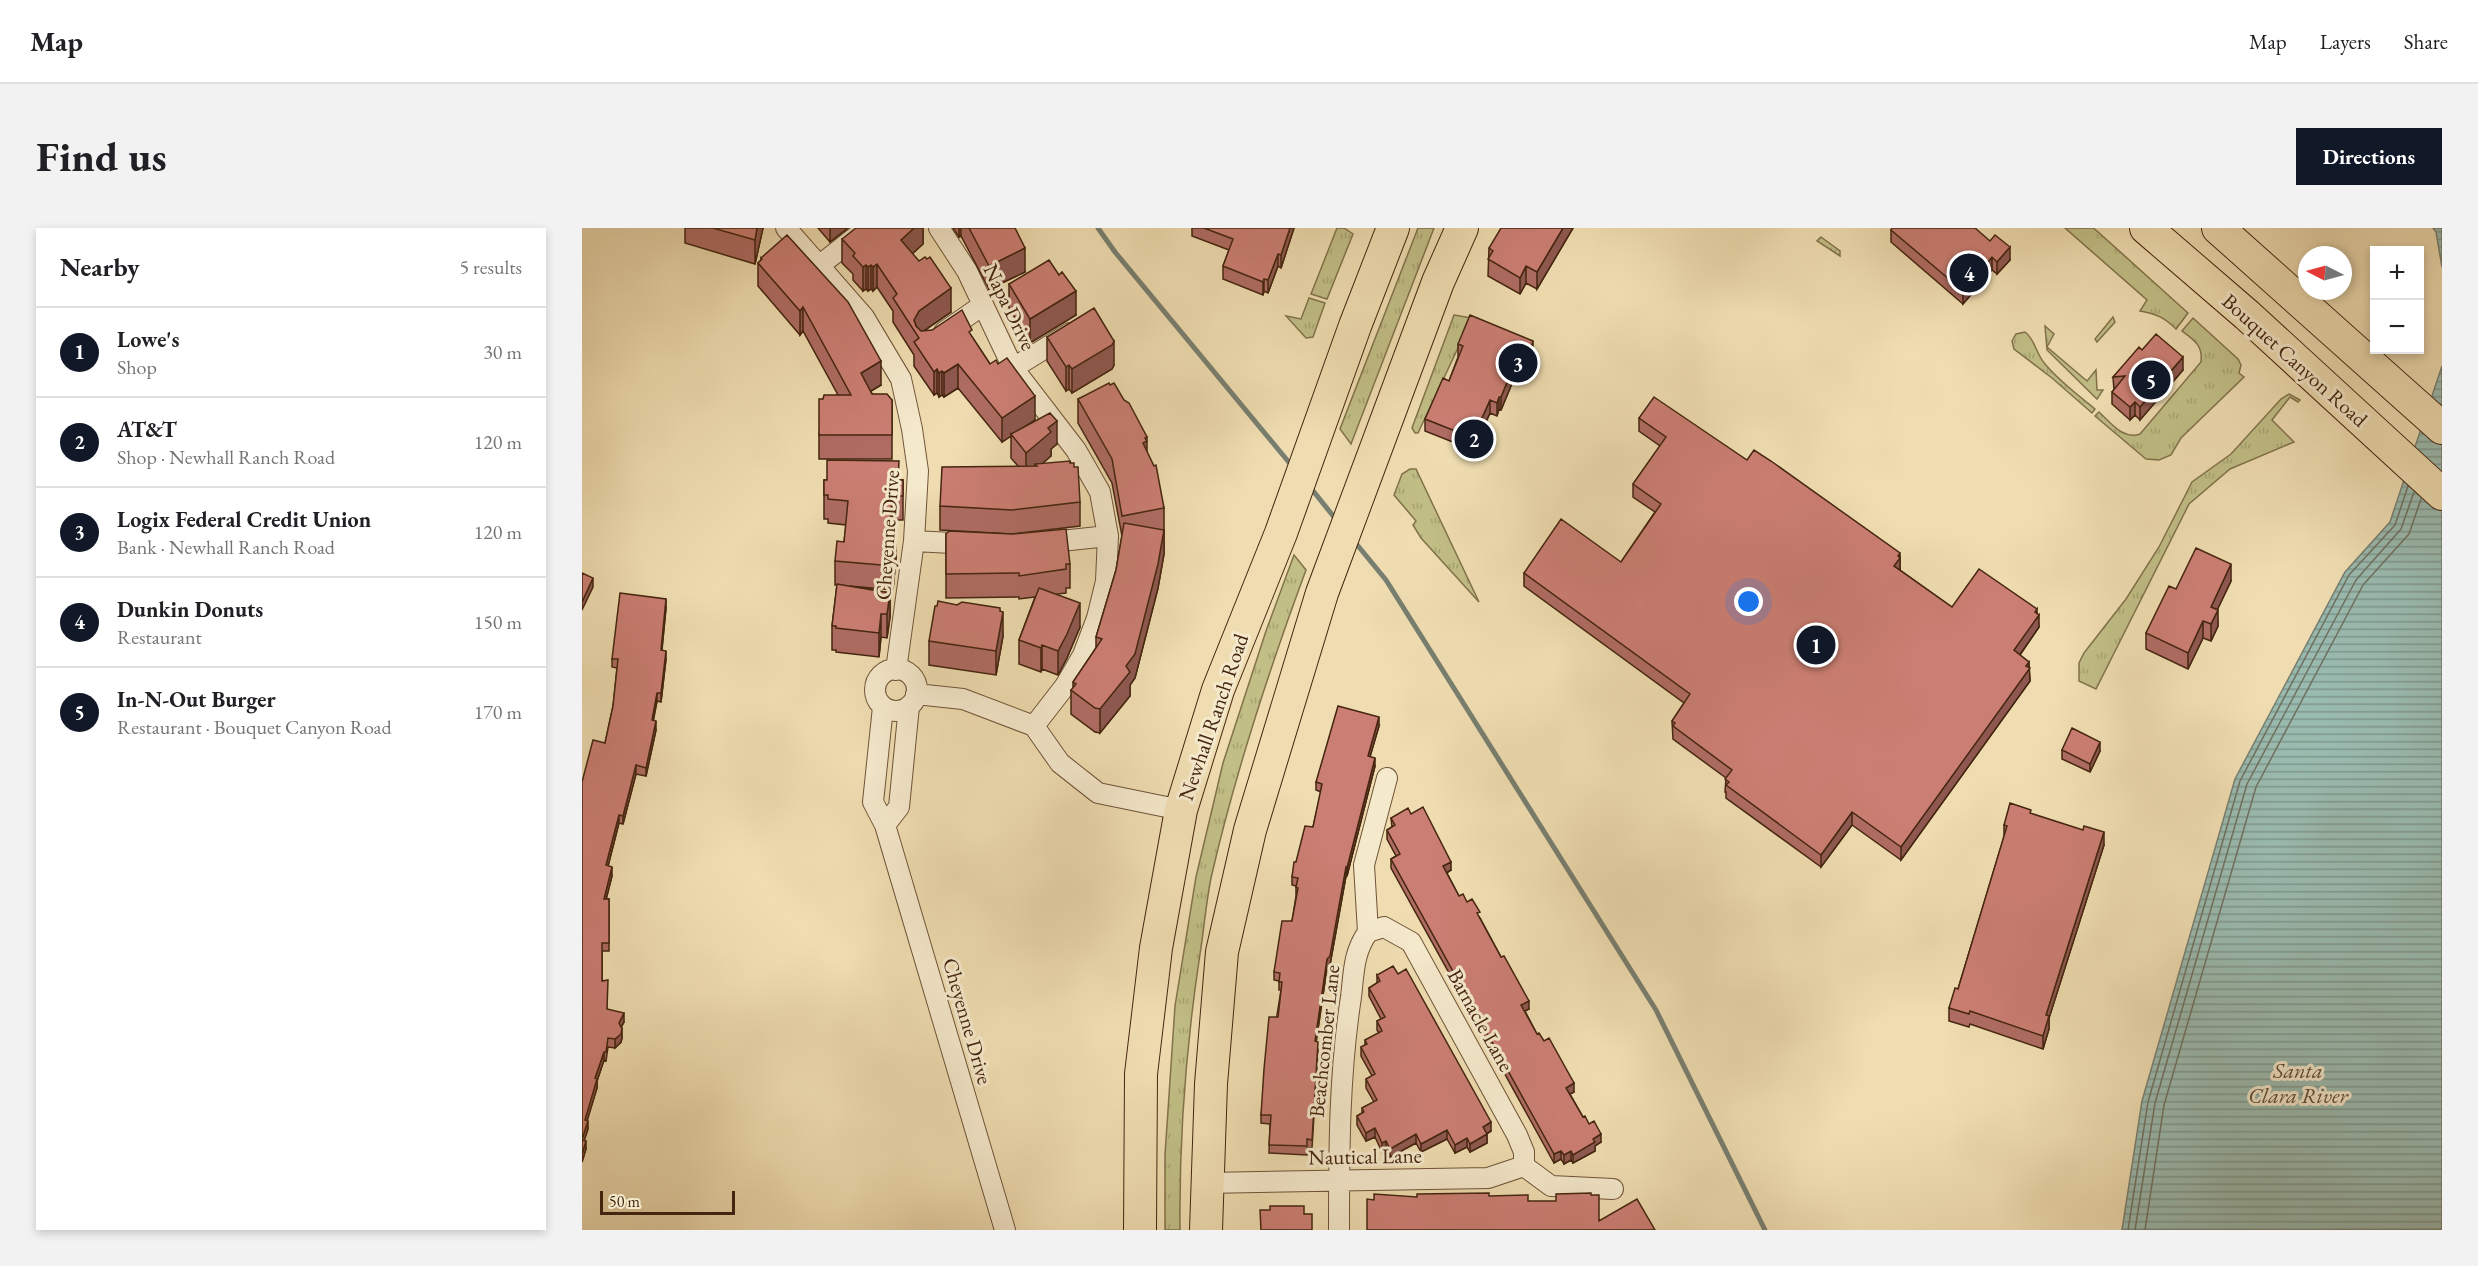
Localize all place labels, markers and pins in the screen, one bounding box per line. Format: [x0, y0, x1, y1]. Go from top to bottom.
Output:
pin: 4 [1950, 250, 1988, 296]
pin: 3 [1498, 340, 1538, 386]
pin: 5 [2132, 358, 2170, 402]
pin: 2 [1454, 416, 1494, 462]
pin: 1 [1796, 622, 1836, 668]

